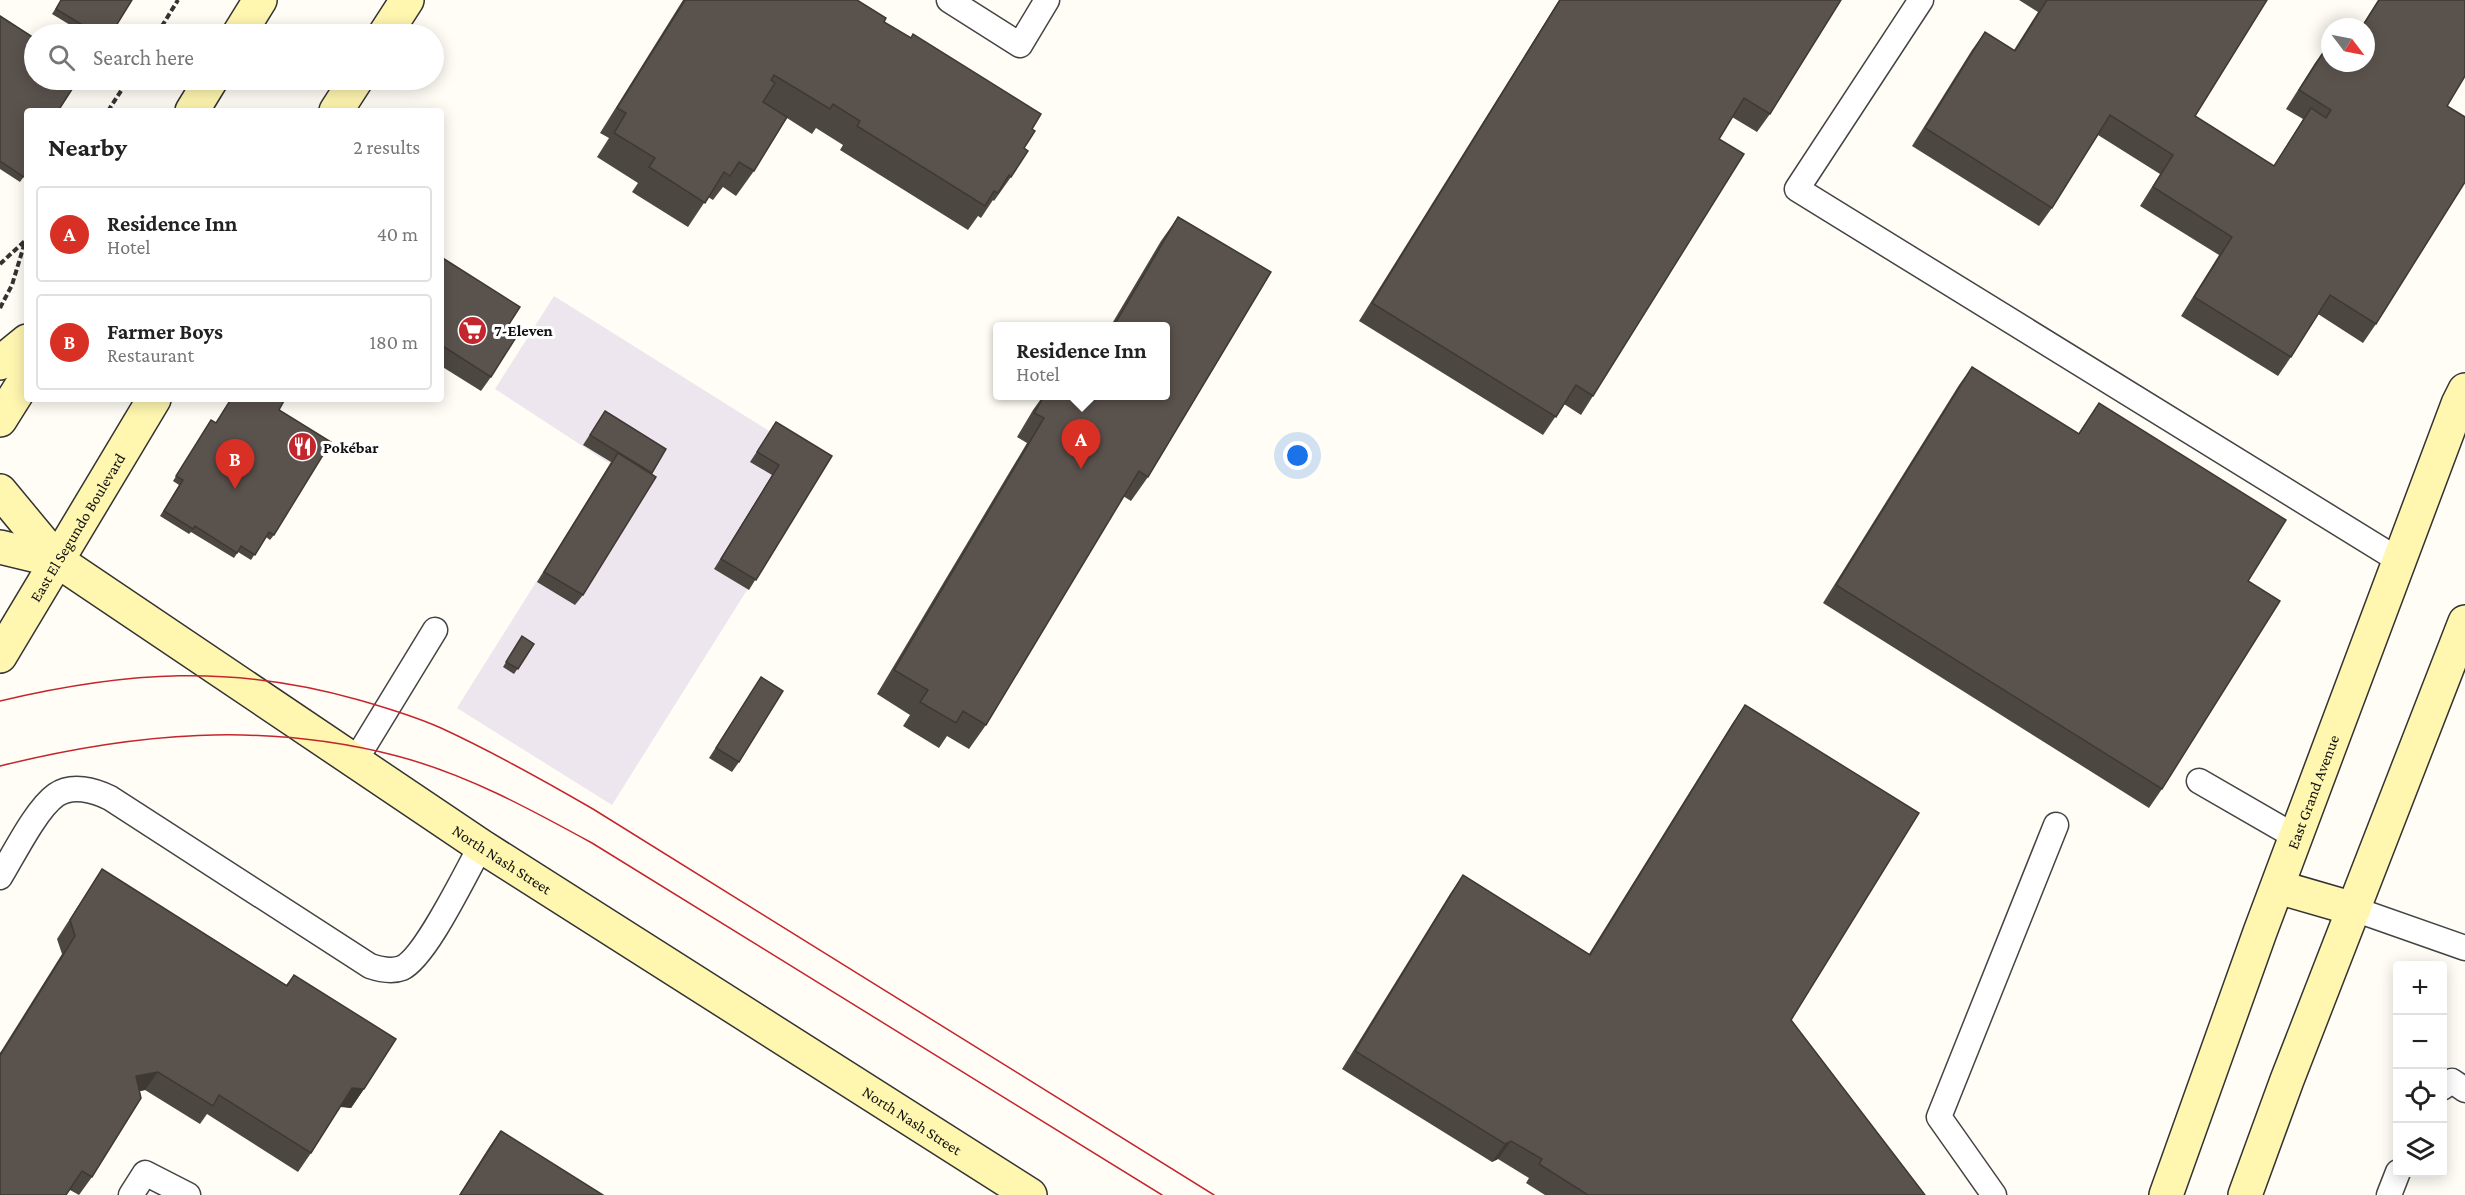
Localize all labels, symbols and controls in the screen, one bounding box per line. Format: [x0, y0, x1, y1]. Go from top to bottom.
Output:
north arrow [2321, 18, 2375, 72]
search box [24, 24, 444, 90]
icon: search [45, 41, 78, 74]
text: Search here [93, 45, 194, 70]
text: Nearby [48, 133, 127, 162]
text: 2 results [353, 136, 420, 158]
text: Residence Inn [107, 211, 237, 236]
text: A [64, 223, 75, 245]
text: 40 m [377, 223, 418, 245]
text: Hotel [107, 236, 151, 258]
supermarket icon: 7-Eleven [457, 314, 489, 346]
text: Farmer Boys [107, 319, 223, 344]
place label: 7-Eleven [494, 322, 553, 339]
popup [993, 322, 1170, 400]
text: B [64, 331, 75, 353]
text: 180 m [369, 331, 418, 353]
text: Residence Inn [1016, 338, 1147, 363]
text: Restaurant [107, 344, 194, 366]
text: Hotel [1016, 363, 1060, 385]
pin: A [1062, 420, 1100, 469]
restaurant icon: Pokébar [286, 431, 318, 463]
place label: Pokébar [323, 439, 379, 456]
pin: B [216, 440, 254, 489]
your location [1283, 441, 1312, 470]
street label: East El Segundo Boulevard [27, 450, 129, 605]
street label: East Grand Avenue [2284, 733, 2342, 852]
street label: North Nash Street [449, 821, 555, 898]
map controls [2393, 961, 2447, 1177]
button: + [2393, 961, 2447, 1015]
button: − [2393, 1015, 2447, 1069]
button: locate [2393, 1069, 2447, 1123]
street label: North Nash Street [859, 1083, 965, 1159]
button: layers [2393, 1123, 2447, 1177]

